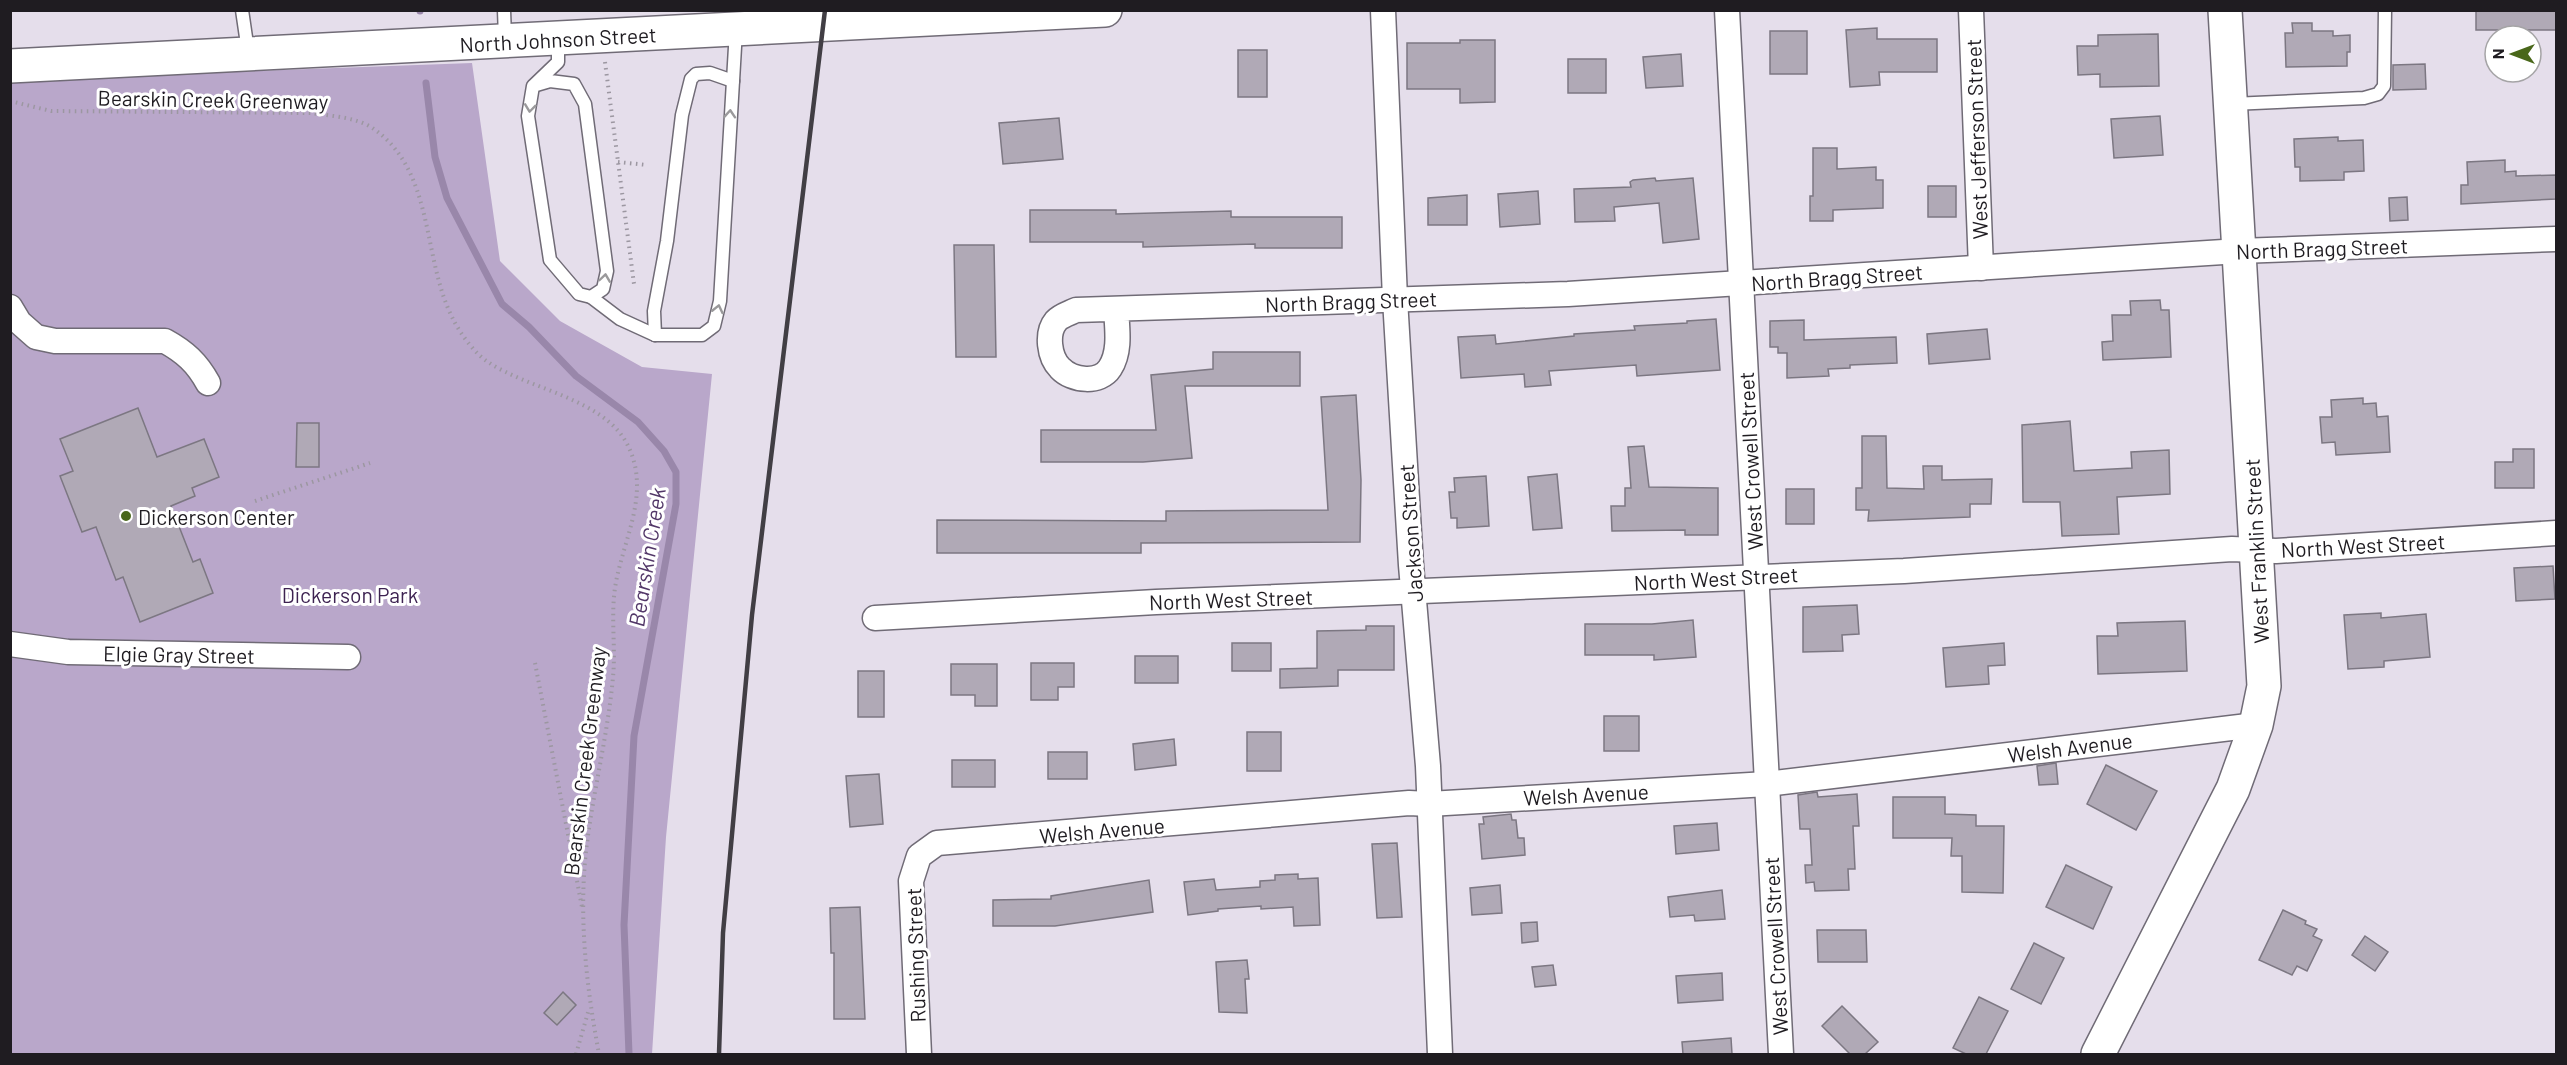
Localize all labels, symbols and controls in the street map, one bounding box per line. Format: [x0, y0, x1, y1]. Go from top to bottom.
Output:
street label: North Johnson Street [459, 21, 657, 57]
north arrow [2483, 24, 2543, 84]
street label: West Jefferson Street [1960, 38, 1992, 240]
text: N [2488, 49, 2507, 59]
street label: Bearskin Creek Greenway [98, 84, 329, 114]
one-way arrow [524, 104, 537, 113]
one-way arrow [724, 110, 737, 119]
street label: North Bragg Street [2235, 233, 2409, 263]
street label: North Bragg Street [1750, 259, 1924, 295]
one-way arrow [598, 273, 611, 282]
street label: North Bragg Street [1264, 286, 1438, 316]
one-way arrow [711, 304, 724, 314]
street label: West Crowell Street [1733, 371, 1767, 551]
street label: West Franklin Street [2239, 458, 2273, 644]
street label: Jackson Street [1393, 463, 1427, 603]
water label: Bearskin Creek [622, 485, 670, 628]
place label: Dickerson Center [138, 504, 295, 529]
marker: Dickerson Center [119, 509, 133, 523]
street label: North West Street [2280, 528, 2446, 562]
street label: North West Street [1633, 561, 1799, 595]
park label: Dickerson Park [282, 582, 418, 607]
street label: North West Street [1148, 584, 1314, 614]
street label: Elgie Gray Street [103, 640, 255, 668]
street label: Bearskin Creek Greenway [558, 645, 610, 877]
street label: Welsh Avenue [2006, 727, 2134, 767]
street label: Welsh Avenue [1523, 778, 1649, 810]
street label: Welsh Avenue [1038, 812, 1166, 848]
street label: West Crowell Street [1758, 856, 1792, 1036]
street label: Rushing Street [900, 887, 930, 1023]

